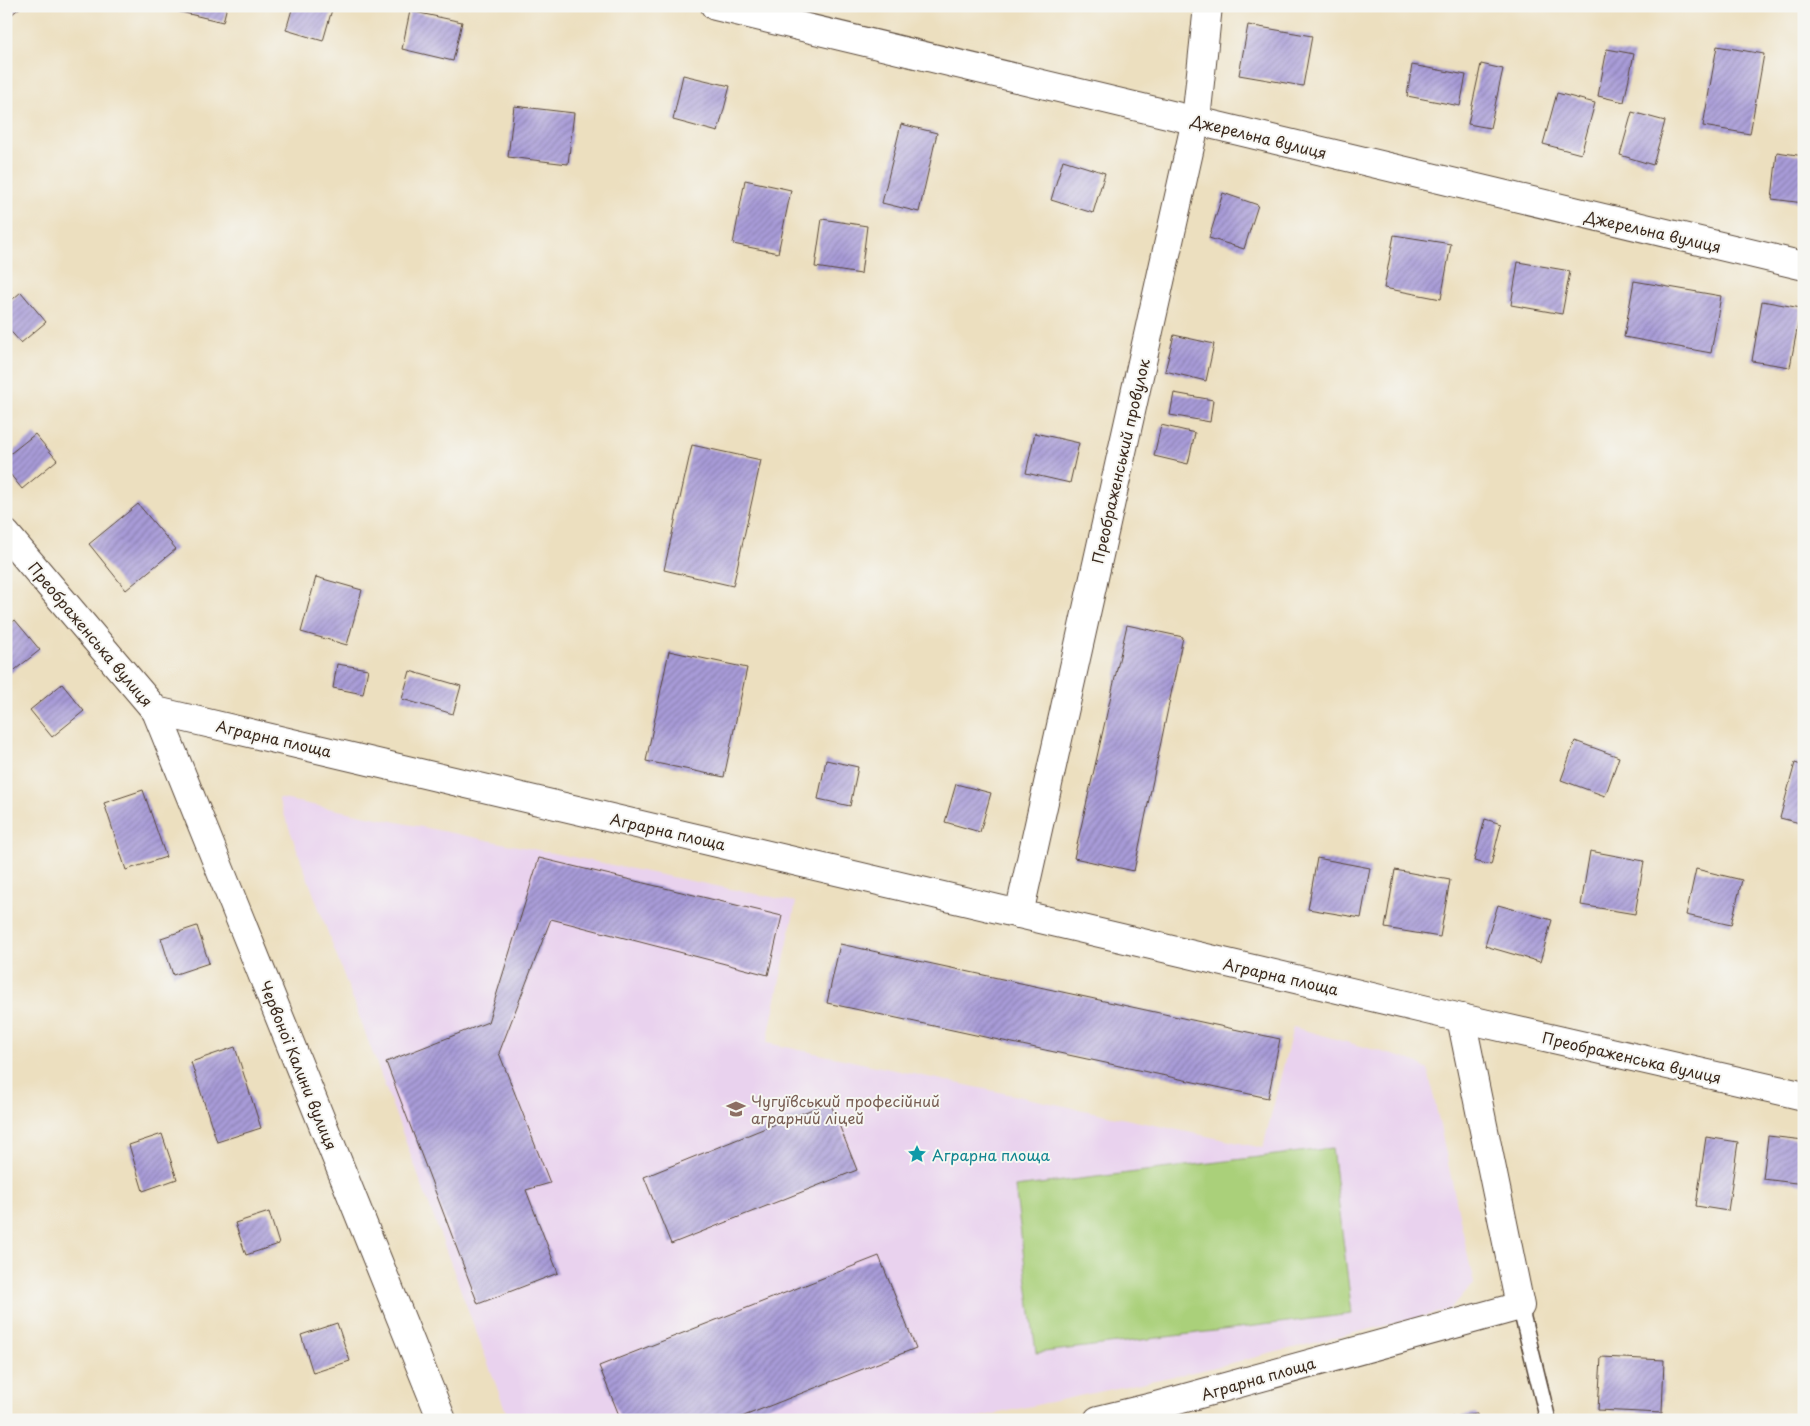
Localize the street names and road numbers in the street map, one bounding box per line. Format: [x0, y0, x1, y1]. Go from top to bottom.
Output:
street label: Джерельна вулиця [1188, 108, 1329, 164]
street label: Джерельна вулиця [1582, 204, 1723, 258]
street label: Преображенський провулок [1085, 356, 1155, 566]
street label: Преображенська вулиця [23, 556, 159, 712]
street label: Аграрна площа [214, 714, 335, 763]
street label: Аграрна площа [608, 807, 729, 856]
street label: Аграрна площа [1221, 952, 1342, 1001]
street label: Червоної Калини вулиця [254, 977, 344, 1153]
street label: Преображенська вулиця [1540, 1025, 1724, 1089]
street label: Аграрна площа [1198, 1351, 1318, 1405]

